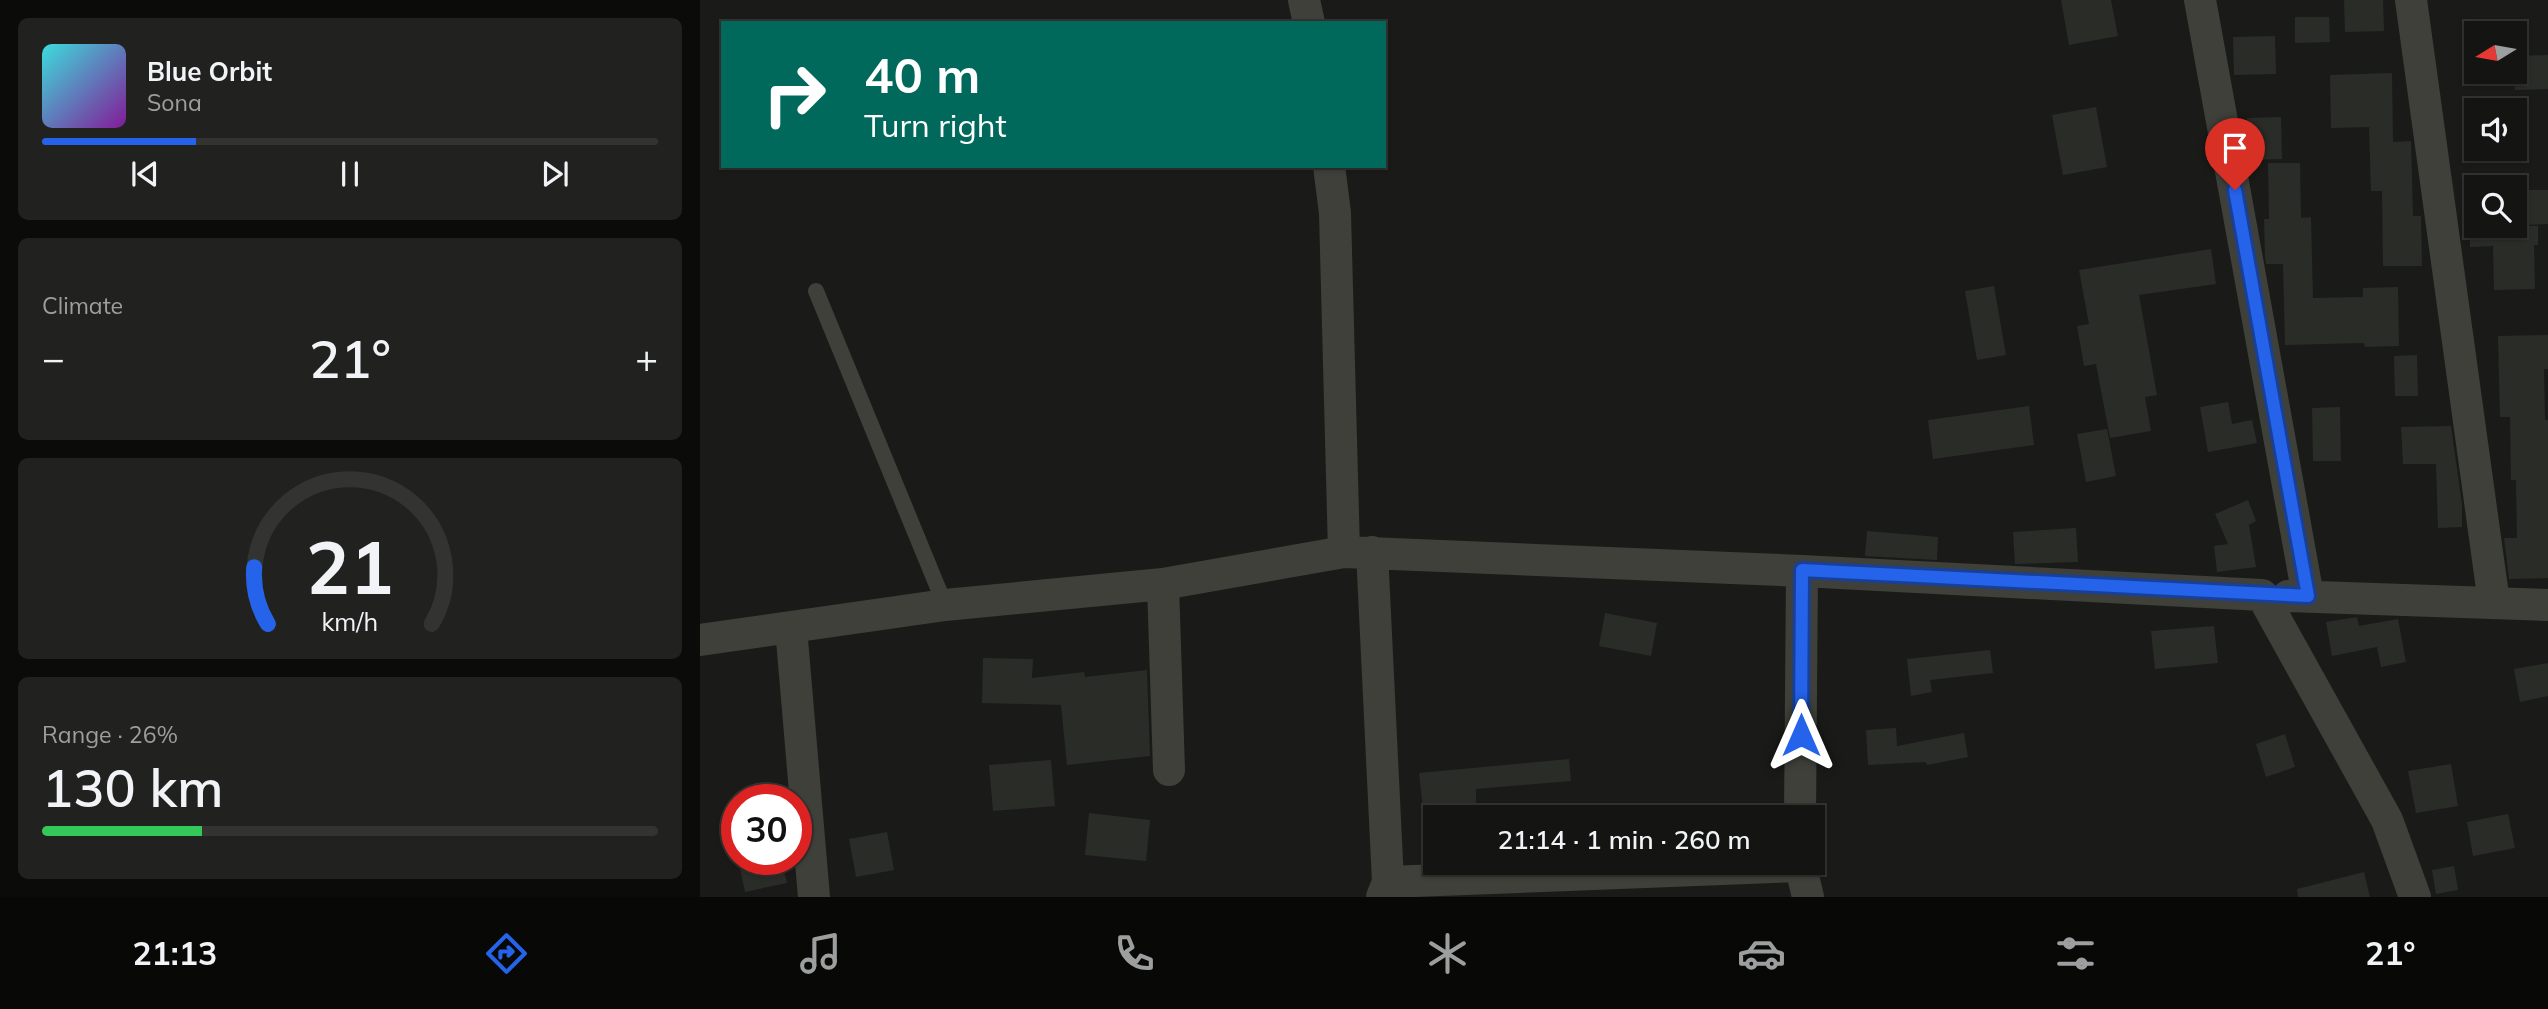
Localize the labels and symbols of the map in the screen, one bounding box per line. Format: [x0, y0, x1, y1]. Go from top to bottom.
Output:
north arrow [2464, 21, 2527, 84]
pin [2205, 118, 2265, 190]
position arrow [1764, 698, 1838, 772]
speed limit sign: 30 [721, 784, 812, 875]

